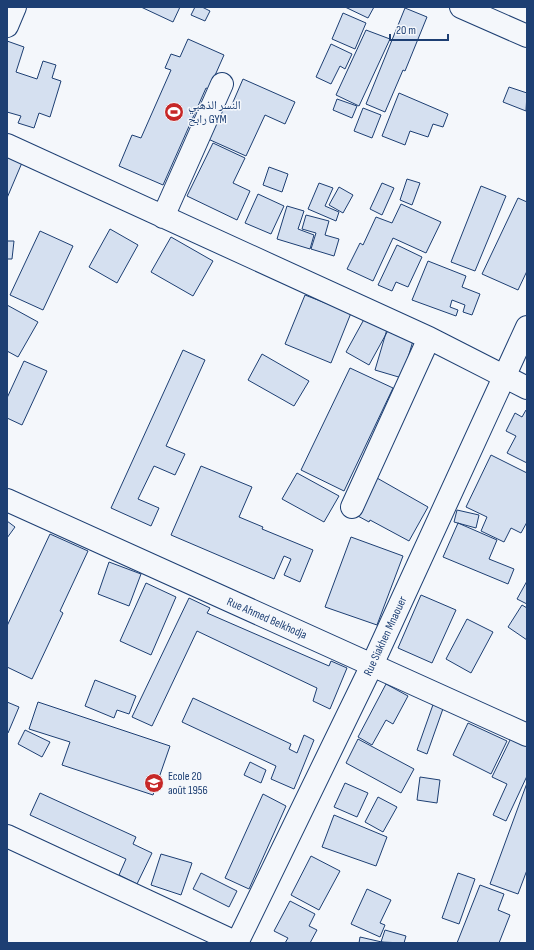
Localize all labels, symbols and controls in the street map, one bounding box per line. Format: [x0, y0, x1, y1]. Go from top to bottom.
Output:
scale bar [390, 16, 448, 42]
text: 20 m [396, 23, 416, 38]
place label: النسر الذهبي رابح GYM [188, 98, 241, 127]
sports icon: النسر الذهبي رابح GYM [163, 101, 185, 123]
street label: Rue Ahmed Belkhodja [224, 594, 309, 643]
street label: Rue Siakhen Mnaouer [360, 594, 411, 678]
place label: Ecole 20 août 1956 [168, 769, 208, 798]
school or university icon: Ecole 20 août 1956 [143, 772, 165, 794]

